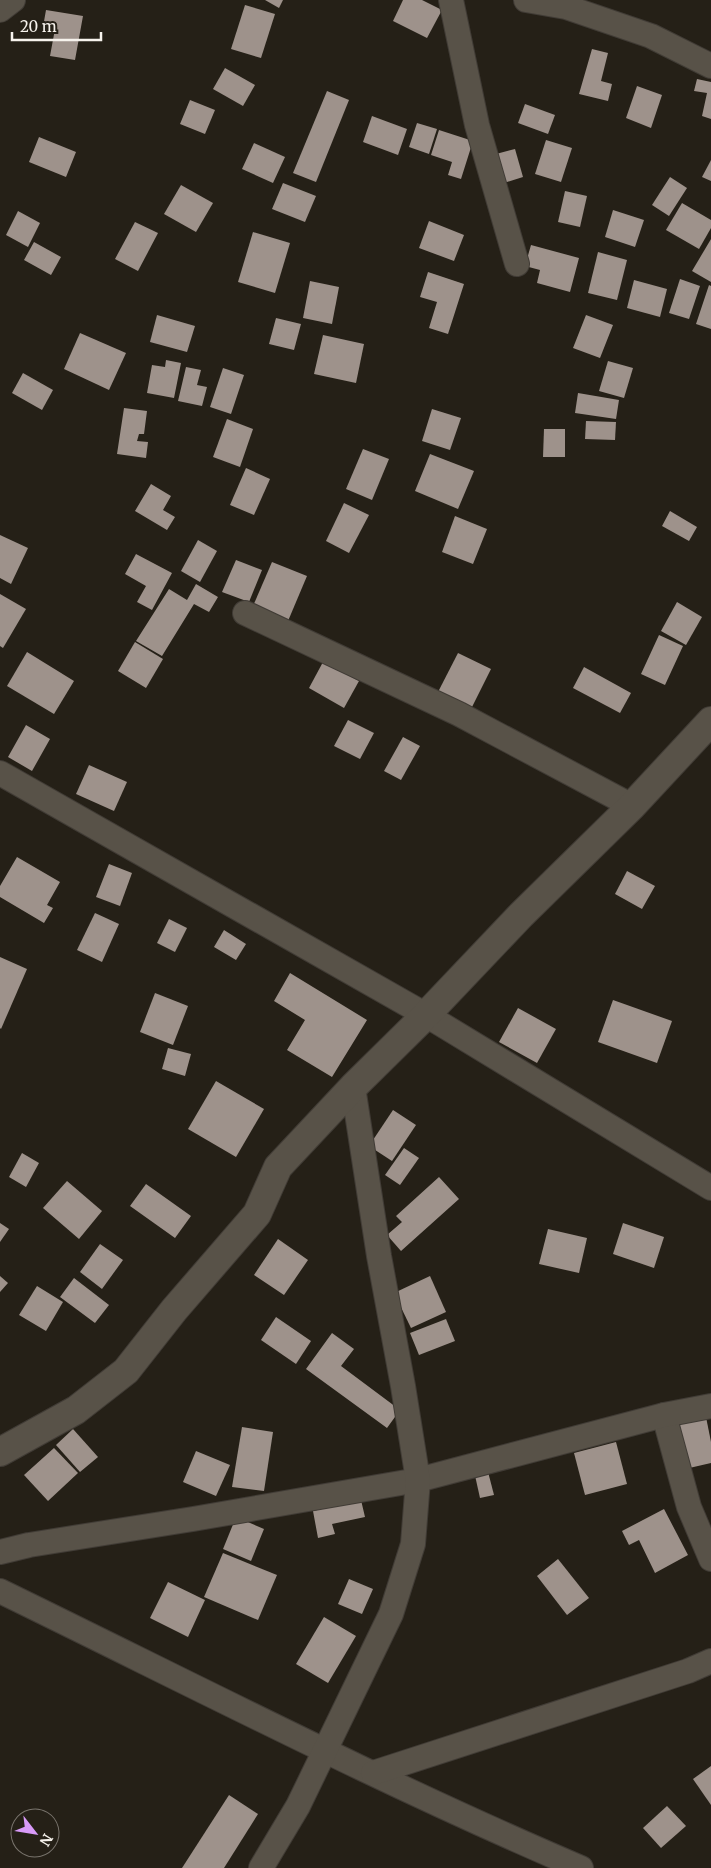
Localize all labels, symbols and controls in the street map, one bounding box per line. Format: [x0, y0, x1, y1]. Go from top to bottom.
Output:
scale bar [12, 10, 101, 42]
text: 20 m [20, 17, 57, 36]
north arrow [10, 1808, 60, 1858]
text: N [36, 1830, 57, 1849]

